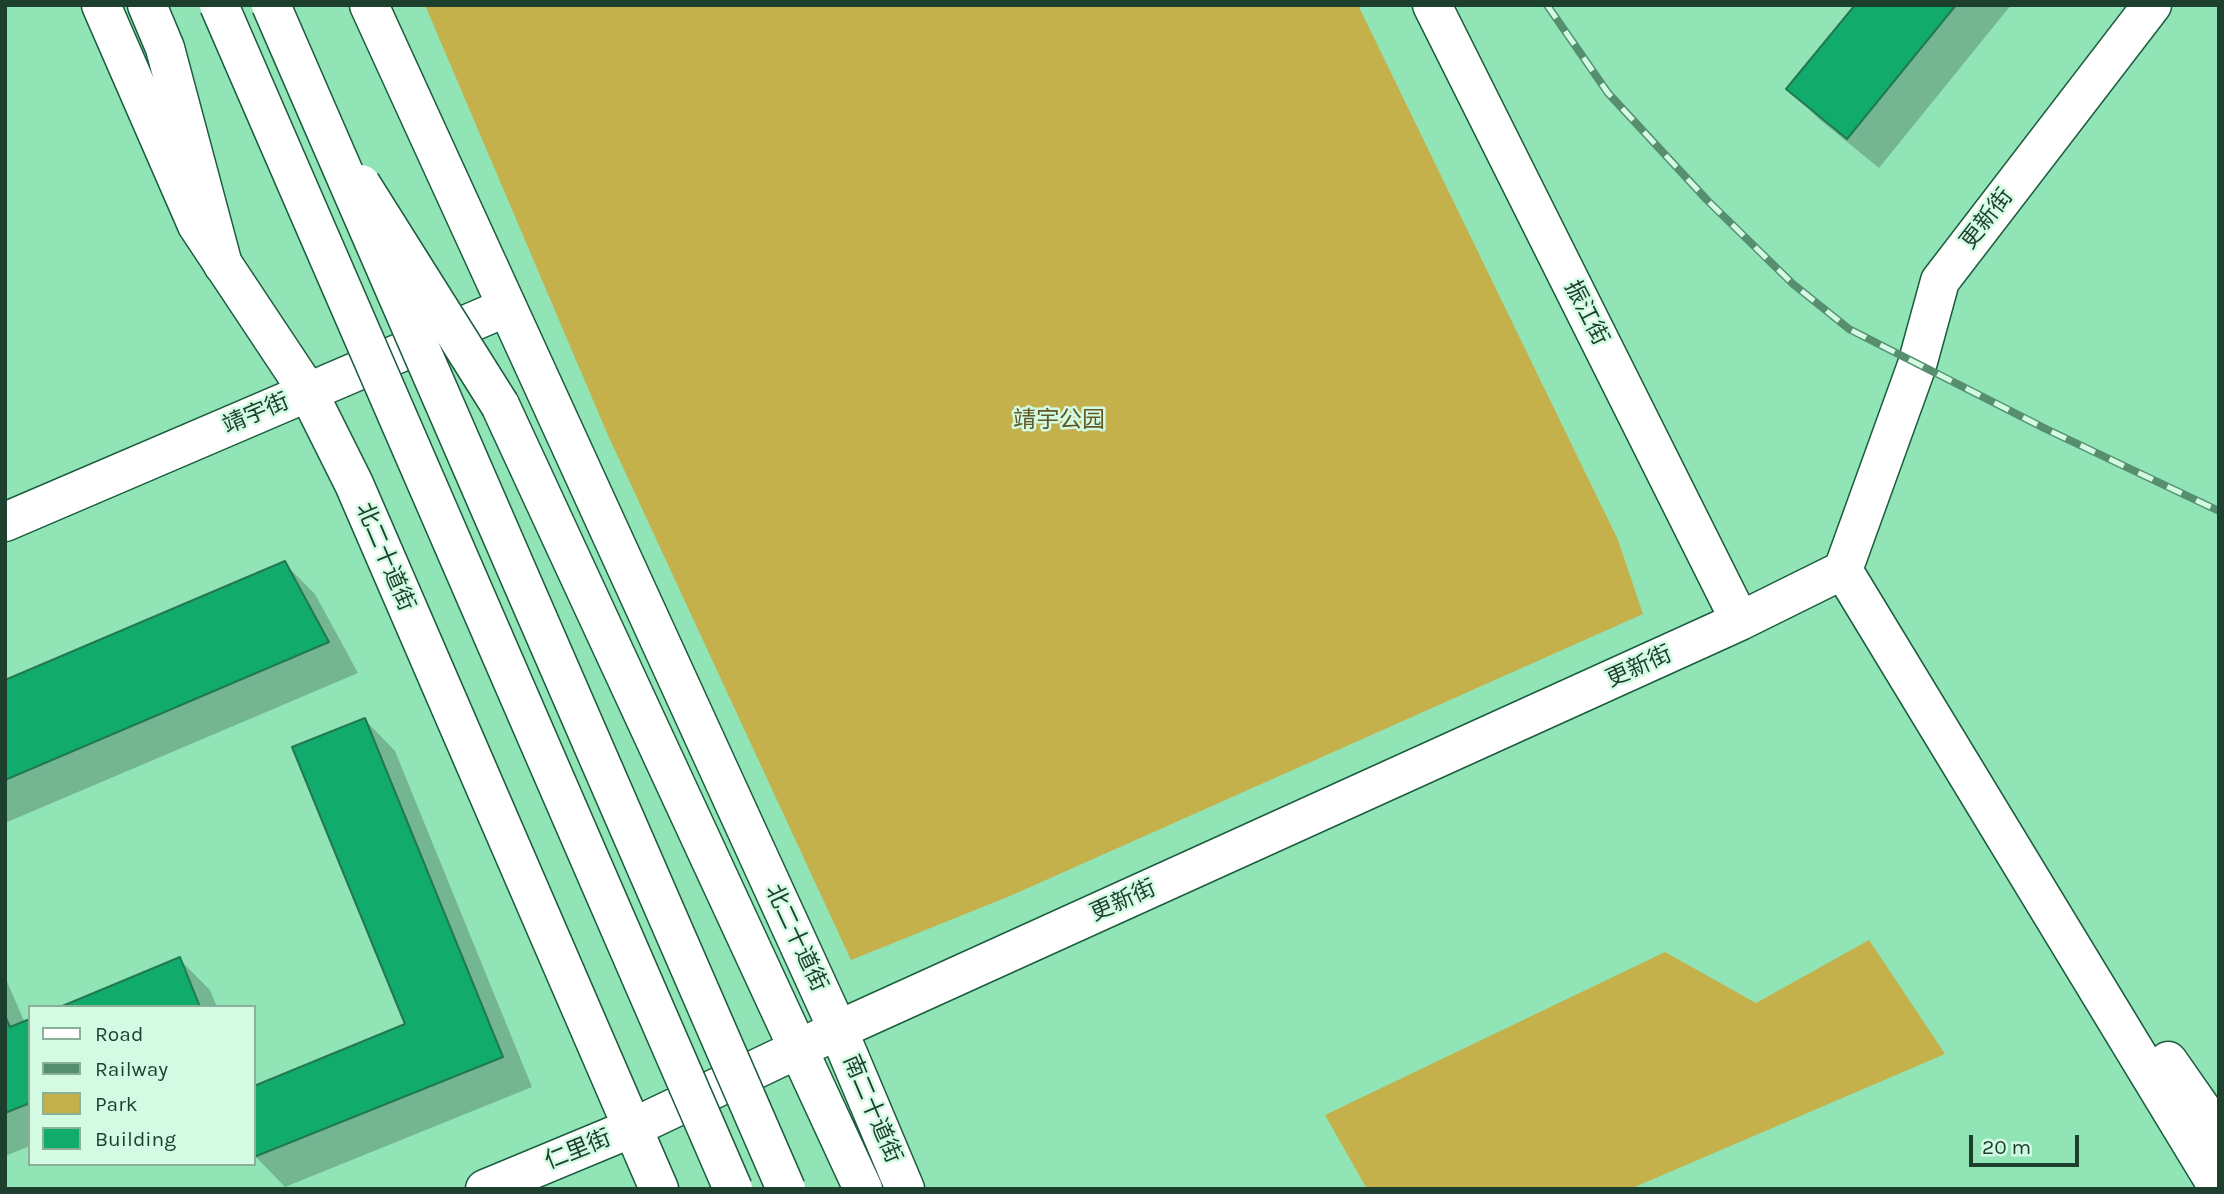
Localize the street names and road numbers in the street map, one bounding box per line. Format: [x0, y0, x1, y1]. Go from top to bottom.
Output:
street label: 更新街 [1955, 183, 2019, 255]
street label: 振江街 [1558, 276, 1614, 350]
street label: 靖宇街 [219, 388, 293, 440]
street label: 北二十道街 [350, 499, 420, 615]
street label: 更新街 [1602, 640, 1676, 694]
street label: 更新街 [1086, 874, 1160, 928]
street label: 北二十道街 [759, 880, 833, 996]
street label: 南二十道街 [837, 1051, 907, 1167]
street label: 仁里街 [541, 1124, 615, 1176]

